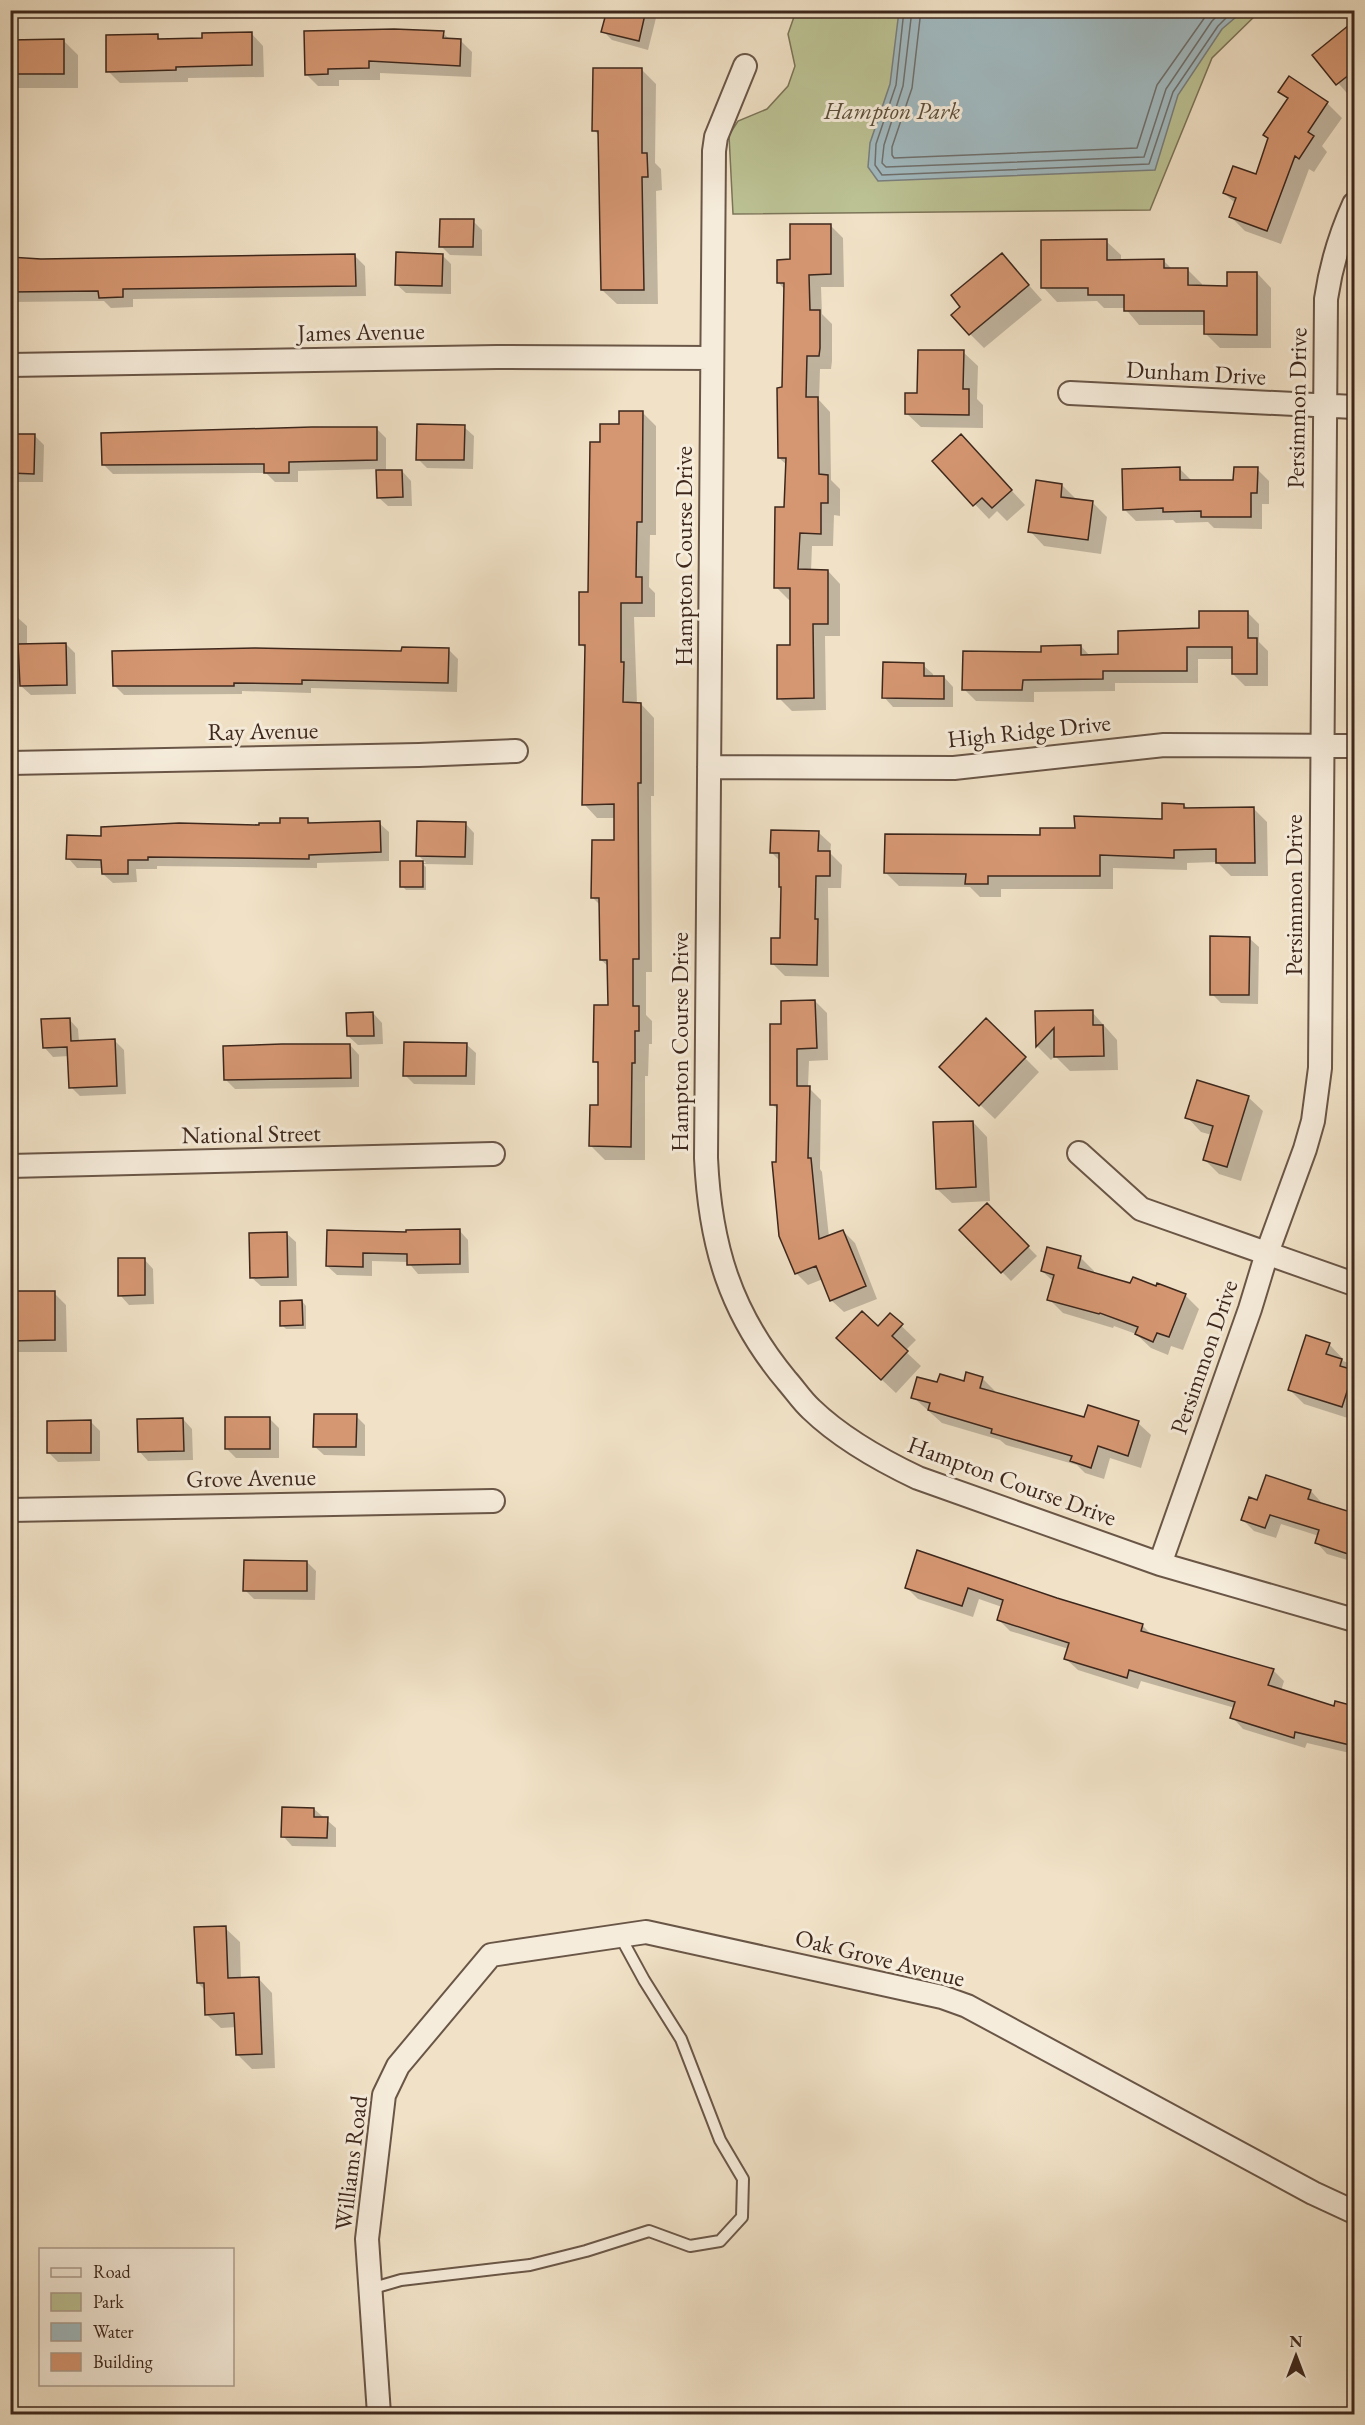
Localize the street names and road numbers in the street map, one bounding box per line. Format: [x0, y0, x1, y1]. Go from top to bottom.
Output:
street label: James Avenue [295, 315, 425, 348]
street label: Persimmon Drive [1280, 327, 1313, 489]
street label: Dunham Drive [1125, 353, 1267, 392]
street label: Hampton Course Drive [668, 446, 699, 666]
street label: High Ridge Drive [946, 707, 1112, 754]
street label: Ray Avenue [207, 714, 319, 747]
street label: Persimmon Drive [1278, 814, 1309, 976]
street label: Hampton Course Drive [664, 932, 695, 1152]
street label: National Street [181, 1117, 321, 1150]
street label: Persimmon Drive [1163, 1276, 1244, 1438]
street label: Hampton Course Drive [904, 1428, 1121, 1533]
street label: Grove Avenue [186, 1461, 316, 1494]
street label: Oak Grove Avenue [792, 1921, 968, 1994]
street label: Williams Road [327, 2093, 374, 2232]

